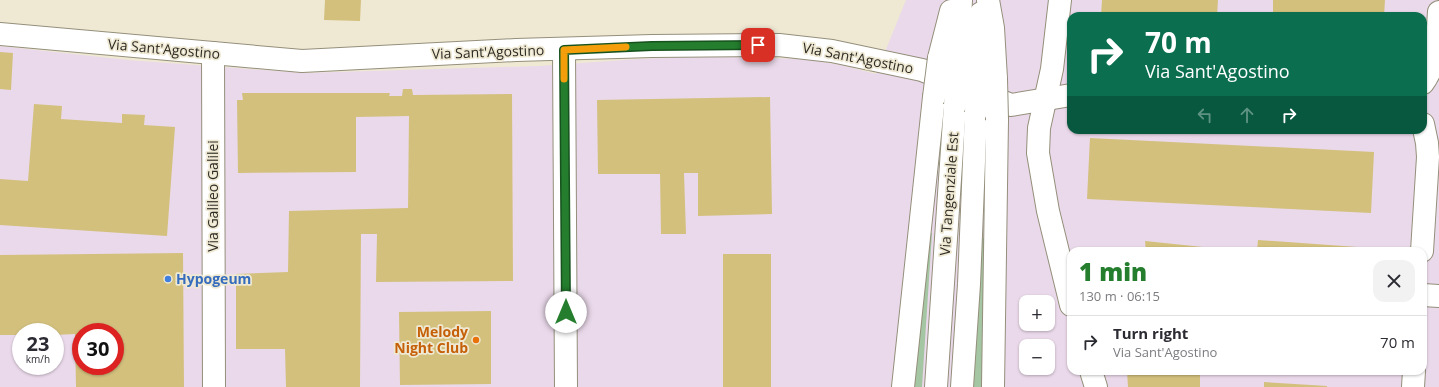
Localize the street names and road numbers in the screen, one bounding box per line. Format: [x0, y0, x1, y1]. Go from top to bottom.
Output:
street label: Via Sant'Agostino [107, 34, 221, 63]
street label: Via Sant'Agostino [801, 37, 915, 78]
street label: Via Sant'Agostino [431, 40, 545, 63]
street label: Via Tangenziale Est [935, 132, 962, 256]
street label: Via Galileo Galilei [203, 140, 222, 252]

